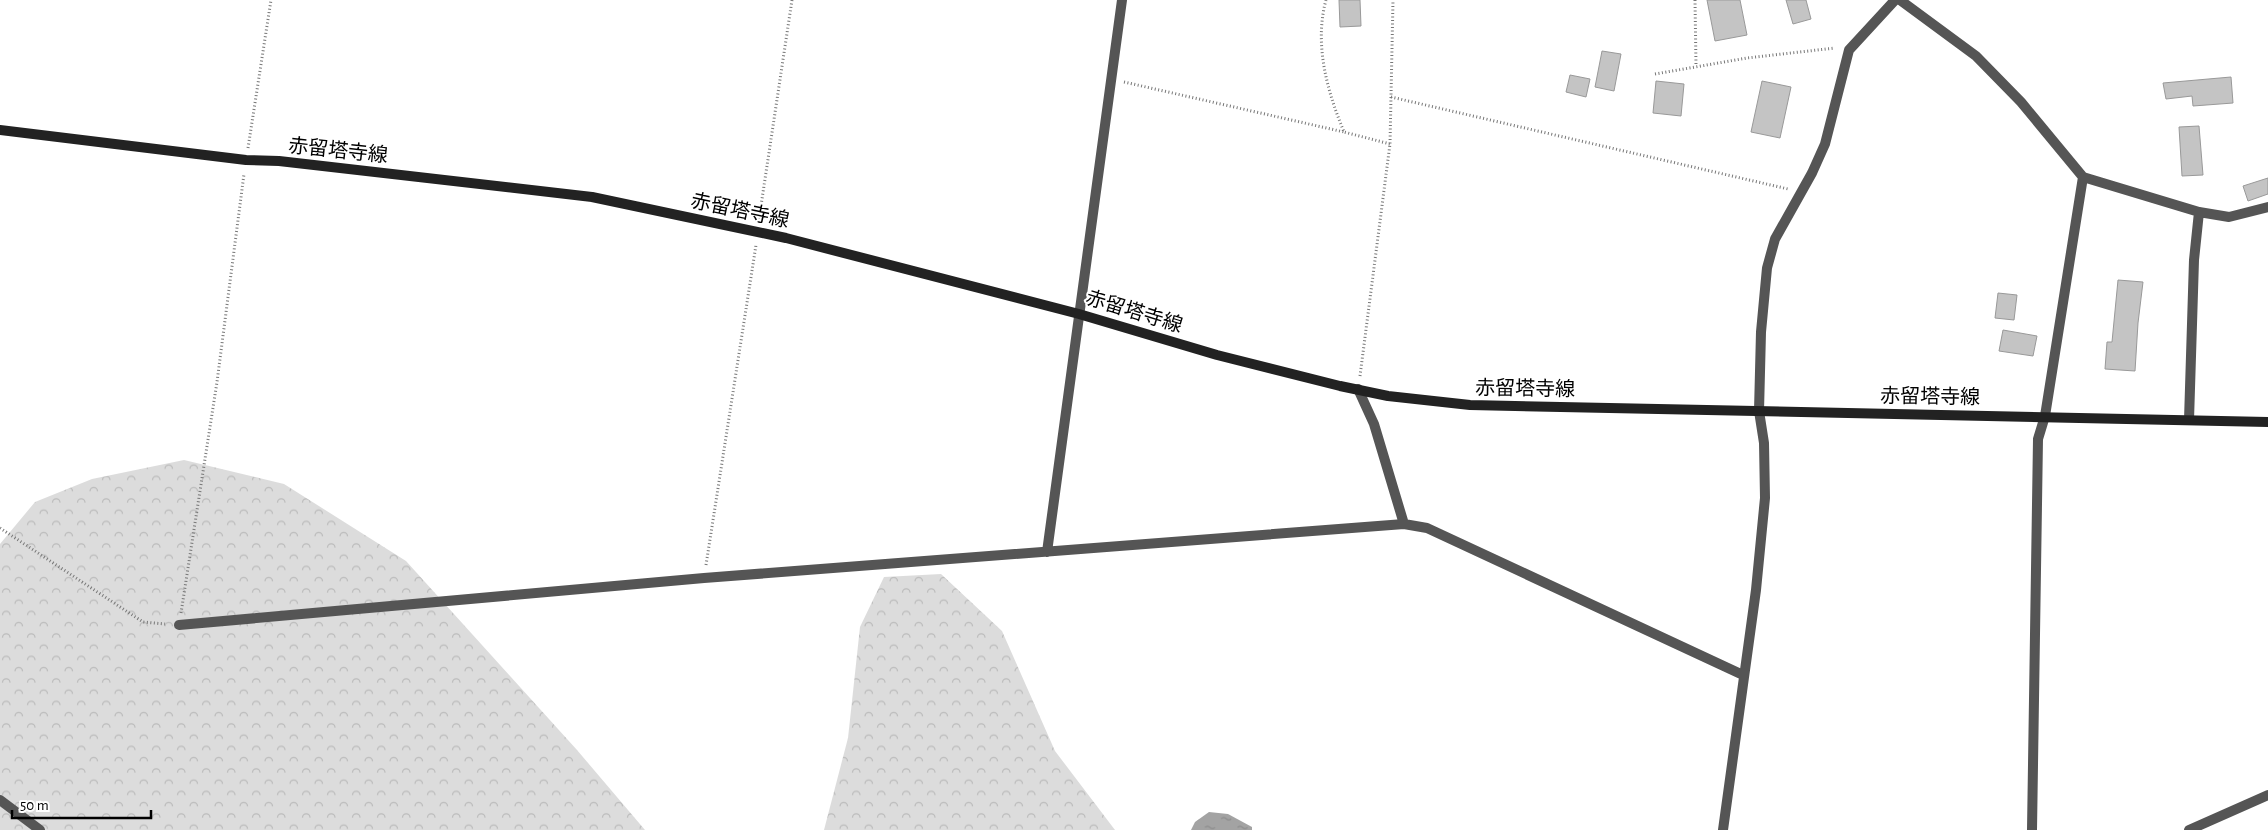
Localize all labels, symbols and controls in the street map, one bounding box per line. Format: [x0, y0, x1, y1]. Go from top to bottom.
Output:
street label: 赤留塔寺線 [287, 134, 389, 166]
street label: 赤留塔寺線 [689, 189, 791, 231]
street label: 赤留塔寺線 [1083, 286, 1185, 336]
street label: 赤留塔寺線 [1475, 376, 1575, 400]
street label: 赤留塔寺線 [1880, 384, 1980, 408]
scale bar [12, 788, 151, 820]
text: 50 m [20, 798, 49, 813]

